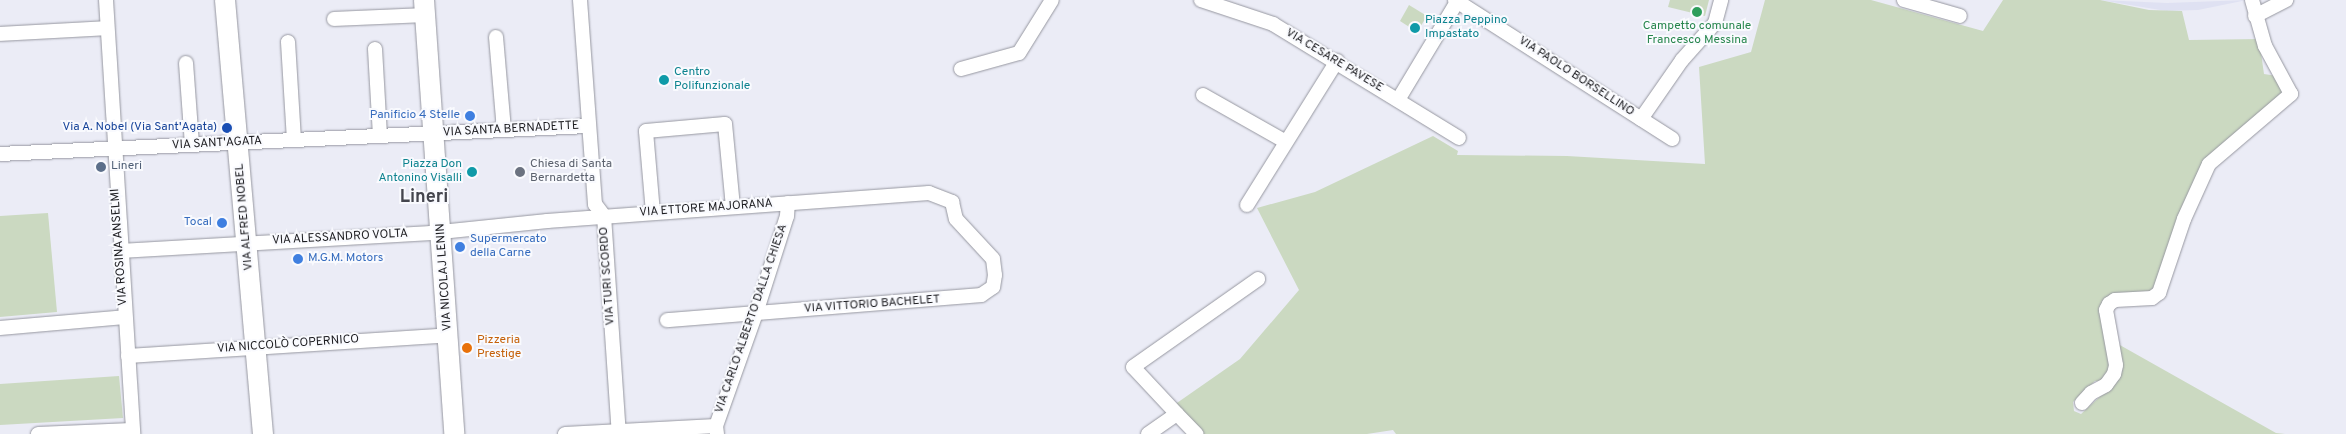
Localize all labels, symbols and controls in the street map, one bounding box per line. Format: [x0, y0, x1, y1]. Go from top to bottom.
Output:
marker: Campetto comunale Francesco Messina [1691, 6, 1703, 18]
place label: Piazza Peppino Impastato [1425, 14, 1508, 42]
place label: Campetto comunale Francesco Messina [1643, 20, 1751, 48]
marker: Piazza Peppino Impastato [1409, 22, 1421, 34]
street label: VIA CESARE PAVESE [1282, 26, 1386, 96]
street label: VIA PAOLO BORSELLINO [1515, 34, 1637, 120]
place label: Centro Polifunzionale [674, 66, 750, 94]
marker: Centro Polifunzionale [658, 74, 670, 86]
place label: Panificio 4 Stelle [370, 109, 460, 123]
marker: Panificio 4 Stelle [464, 110, 476, 122]
street label: VIA SANTA BERNADETTE [442, 119, 580, 141]
place label: Via A. Nobel (Via Sant'Agata) [62, 121, 217, 135]
marker: Via A. Nobel (Via Sant'Agata) [221, 122, 233, 134]
street label: VIA SANT'AGATA [171, 134, 263, 154]
place label: Piazza Don Antonino Visalli [378, 158, 462, 186]
place label: Chiesa di Santa Bernardetta [530, 158, 612, 186]
place label: Lineri [111, 160, 142, 174]
marker: Lineri [95, 161, 107, 173]
street label: VIA ALFRED NOBEL [233, 162, 257, 272]
marker: Piazza Don Antonino Visalli [466, 166, 478, 178]
marker: Chiesa di Santa Bernardetta [514, 166, 526, 178]
street label: VIA ROSINA ANSELMI [109, 187, 131, 307]
district label: Lineri [400, 187, 448, 209]
street label: VIA ETTORE MAJORANA [639, 197, 773, 221]
place label: Tocal [184, 216, 212, 230]
marker: Tocal [216, 217, 228, 229]
street label: VIA NICOLAJ LENIN [434, 222, 456, 332]
street label: VIA CARLO ALBERTO DALLA CHIESA [713, 222, 791, 416]
street label: VIA TURI SCORDO [597, 226, 619, 326]
street label: VIA ALESSANDRO VOLTA [271, 227, 409, 249]
place label: Supermercato della Carne [470, 233, 547, 261]
marker: Supermercato della Carne [454, 241, 466, 253]
place label: M.G.M. Motors [308, 252, 383, 266]
marker: M.G.M. Motors [292, 253, 304, 265]
street label: VIA VITTORIO BACHELET [803, 293, 941, 317]
street label: VIA NICCOLÒ COPERNICO [216, 333, 360, 357]
place label: Pizzeria Prestige [477, 334, 521, 362]
marker: Pizzeria Prestige [461, 342, 473, 354]

